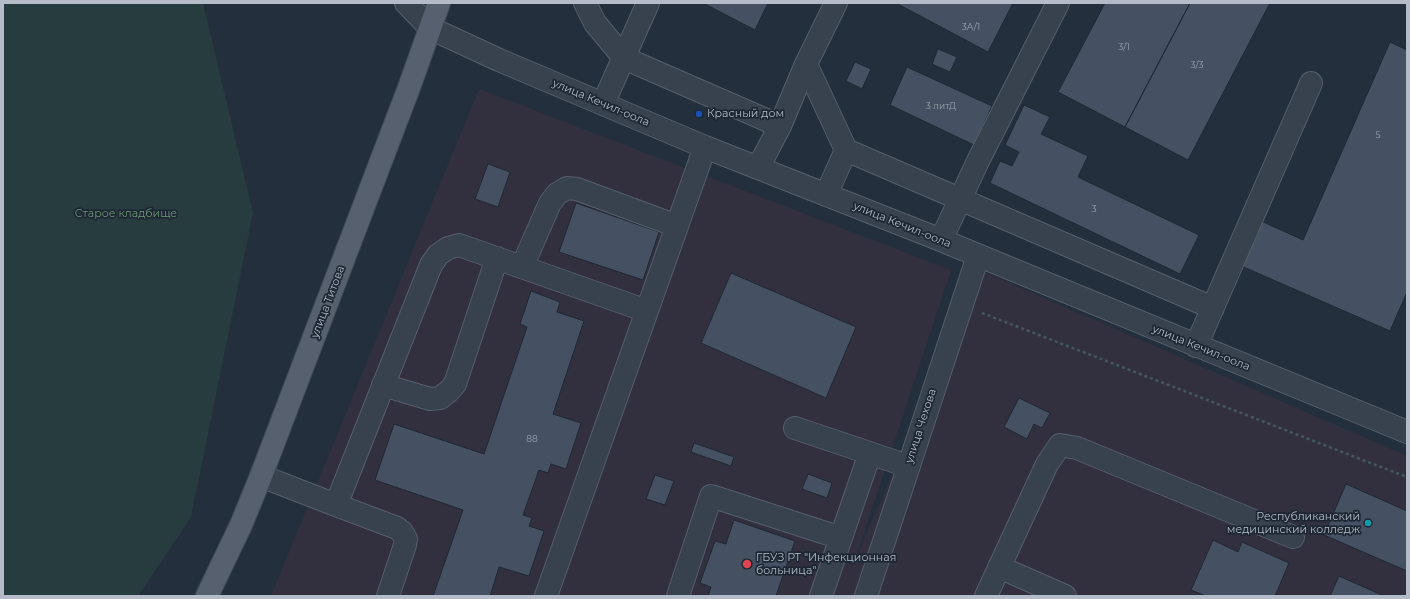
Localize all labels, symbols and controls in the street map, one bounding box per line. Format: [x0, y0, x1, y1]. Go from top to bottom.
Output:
house number: 3А/1 [962, 22, 980, 32]
house number: 3/1 [1118, 42, 1130, 52]
house number: 3/3 [1190, 60, 1204, 70]
street label: улица Кечил-оола [550, 77, 652, 129]
house number: 3 литД [926, 101, 956, 111]
place label: Красный дом [707, 107, 784, 121]
marker: Красный дом [694, 109, 704, 119]
house number: 5 [1375, 130, 1381, 140]
street label: улица Кечил-оола [851, 199, 953, 251]
house number: 3 [1091, 204, 1097, 214]
park label: Старое кладбище [75, 207, 177, 221]
street label: улица Титова [308, 264, 348, 340]
street label: улица Кечил-оола [1150, 322, 1252, 374]
street label: улица Чехова [903, 387, 939, 465]
house number: 88 [526, 434, 538, 444]
place label: Республиканский медицинский колледж [1227, 510, 1360, 536]
marker: Республиканский медицинский колледж [1363, 518, 1373, 528]
place label: ГБУЗ РТ "Инфекционная больница" [756, 551, 896, 577]
marker: ГБУЗ РТ "Инфекционная больница" [741, 558, 753, 570]

